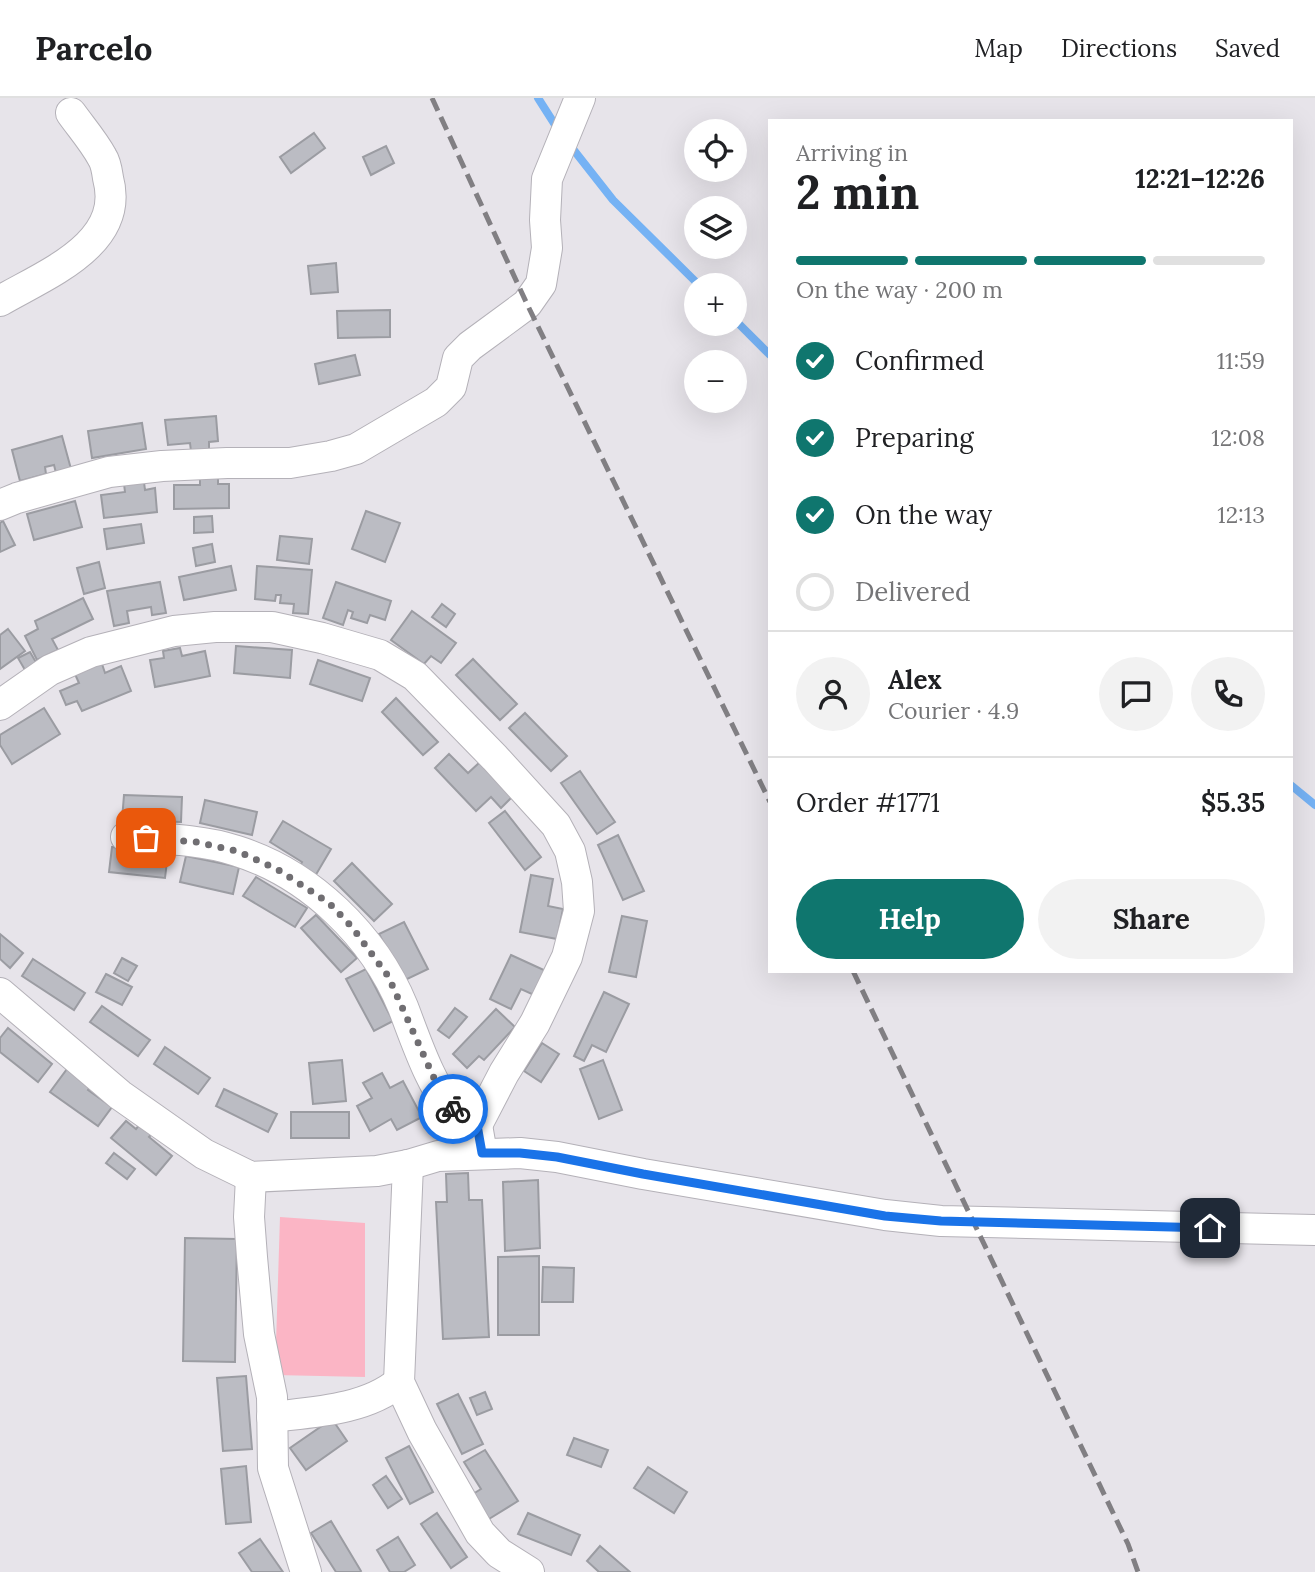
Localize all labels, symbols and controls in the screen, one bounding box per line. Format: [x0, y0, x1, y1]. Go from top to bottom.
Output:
text: Parcelo [35, 27, 152, 69]
text: Map [974, 33, 1023, 64]
text: Directions [1061, 33, 1177, 64]
text: Saved [1215, 33, 1280, 64]
map controls [684, 119, 747, 413]
button: locate [684, 119, 747, 182]
text: Arriving in [796, 138, 908, 167]
text: 12:21–12:26 [1135, 162, 1265, 195]
text: 2 min [796, 163, 919, 222]
button: layers [684, 196, 747, 259]
button: + [684, 273, 747, 336]
text: On the way · 200 m [796, 275, 1003, 304]
icon: check [796, 342, 834, 380]
text: Confirmed [855, 344, 984, 377]
text: 11:59 [1217, 346, 1265, 375]
button: − [684, 350, 747, 413]
icon: check [796, 419, 834, 457]
text: Preparing [855, 421, 974, 454]
text: 12:08 [1211, 423, 1265, 452]
icon: check [796, 496, 834, 534]
text: On the way [855, 498, 992, 531]
text: 12:13 [1217, 500, 1265, 529]
text: Delivered [855, 575, 971, 608]
button: person [796, 657, 870, 731]
button: chat [1099, 657, 1173, 731]
button: phone [1191, 657, 1265, 731]
text: Alex [888, 663, 942, 696]
text: Courier · 4.9 [888, 696, 1019, 725]
text: Order #1771 [796, 786, 940, 819]
text: $5.35 [1201, 786, 1265, 819]
pin [116, 808, 176, 868]
icon: bag [127, 819, 165, 857]
button: Help [796, 879, 1024, 959]
button: Share [1038, 879, 1265, 959]
courier [418, 1074, 488, 1144]
icon: bike [434, 1090, 472, 1128]
pin [1180, 1198, 1240, 1258]
icon: home [1191, 1209, 1229, 1247]

